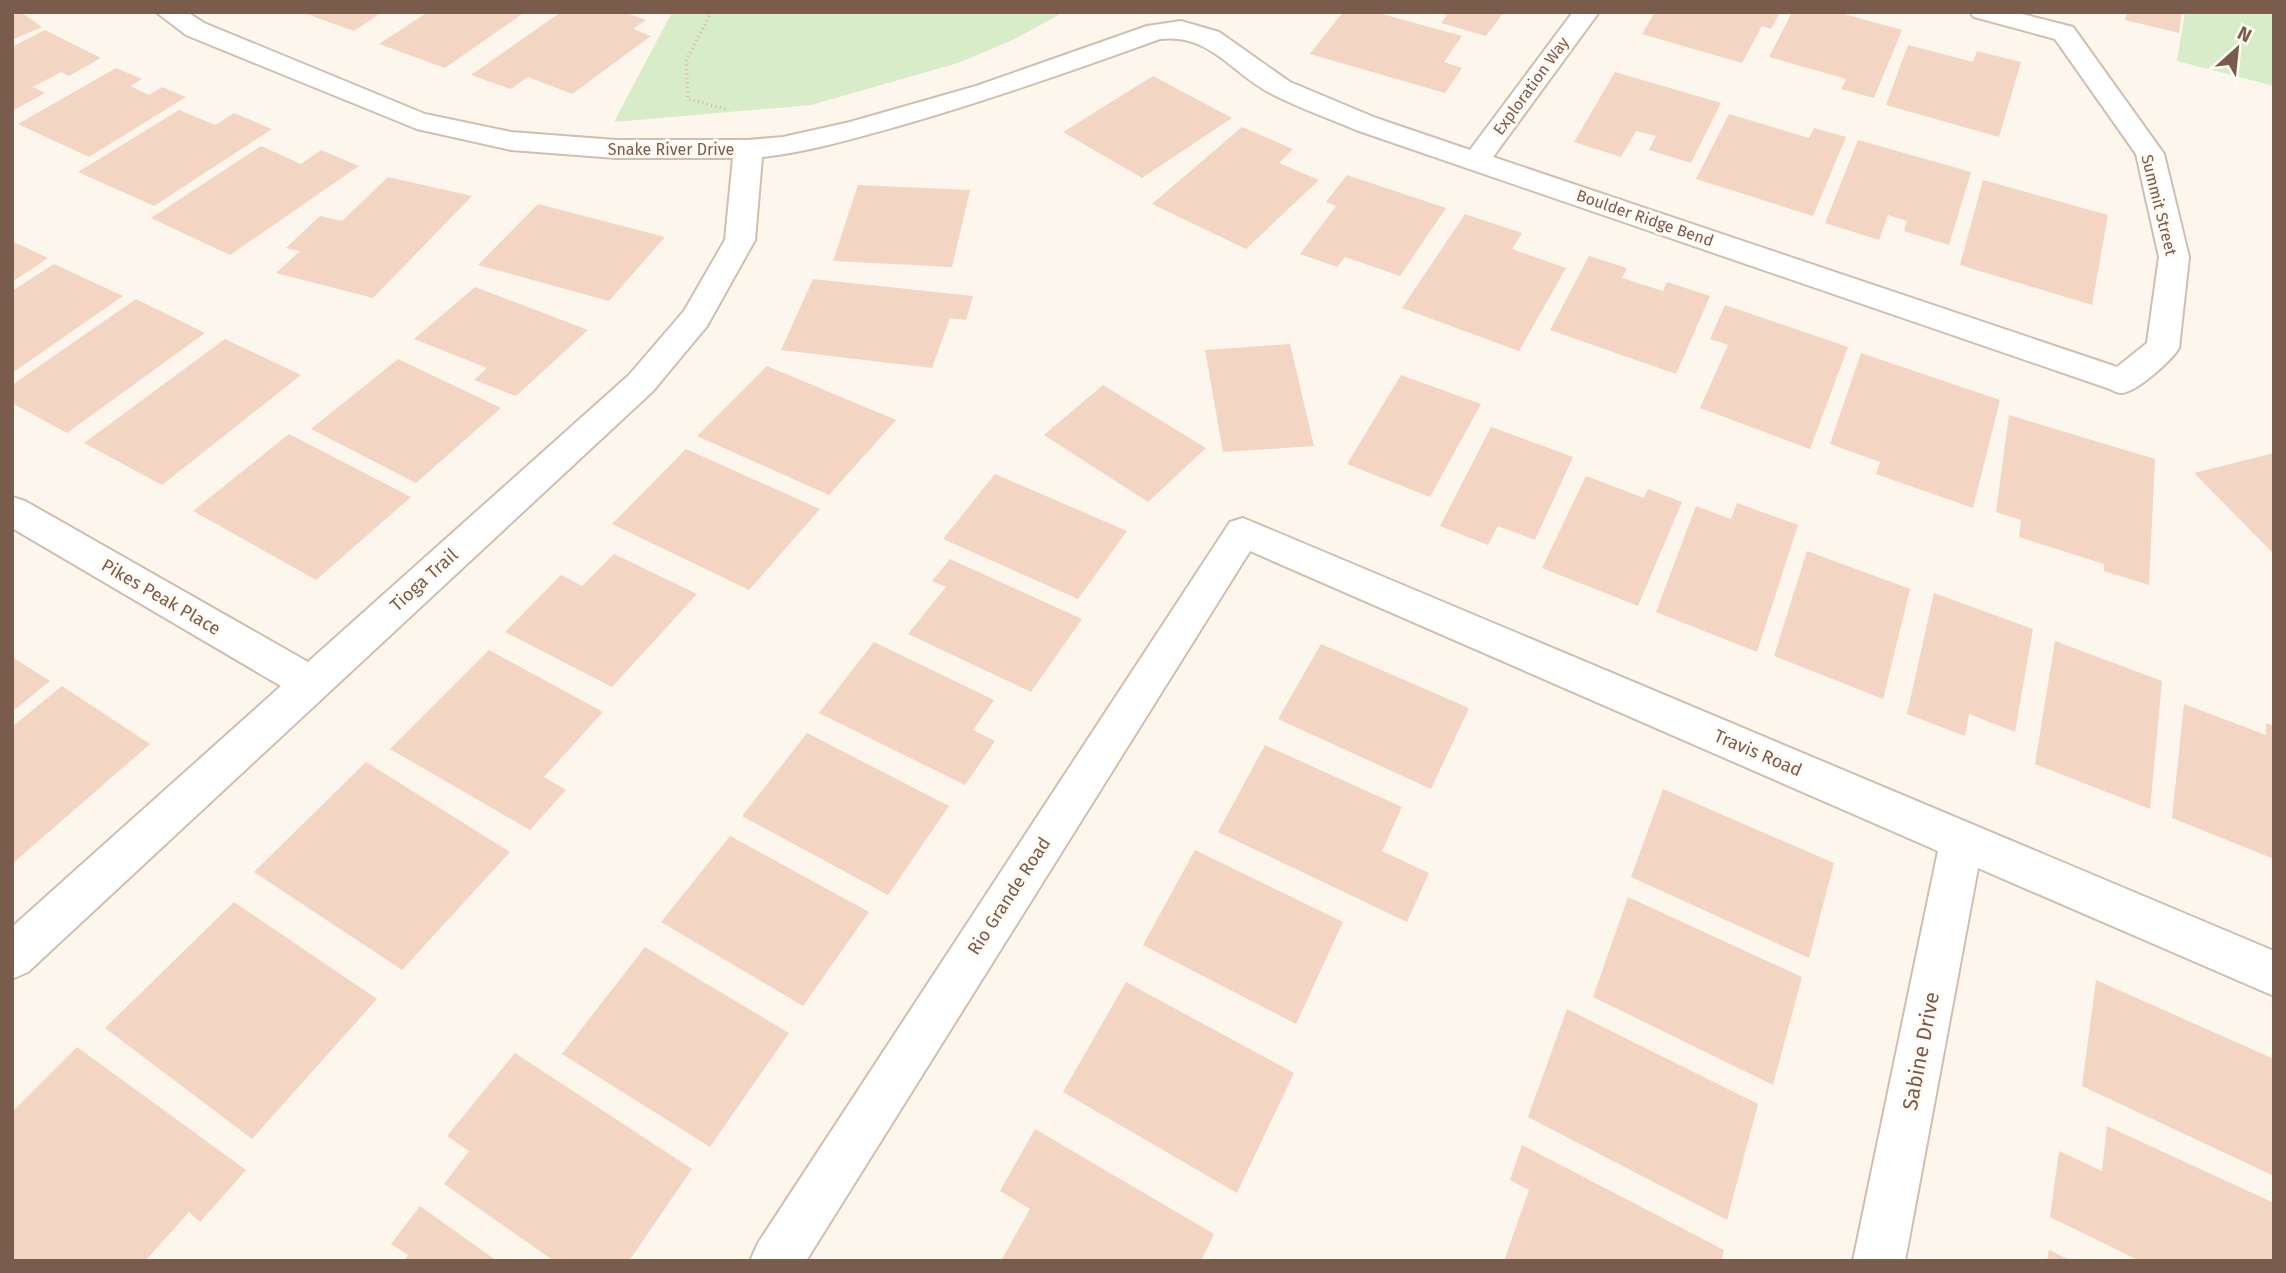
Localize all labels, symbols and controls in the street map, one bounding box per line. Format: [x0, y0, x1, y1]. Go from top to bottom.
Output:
north arrow [2202, 14, 2272, 84]
text: N [2234, 21, 2255, 47]
street label: Exploration Way [1489, 33, 1573, 139]
street label: Snake River Drive [608, 140, 734, 159]
street label: Summit Street [2137, 153, 2181, 258]
street label: Boulder Ridge Bend [1574, 186, 1716, 250]
street label: Tioga Trail [386, 544, 462, 616]
street label: Pikes Peak Place [97, 554, 225, 640]
street label: Travis Road [1711, 725, 1805, 781]
street label: Rio Grande Road [963, 833, 1055, 959]
street label: Sabine Drive [1897, 990, 1945, 1112]

